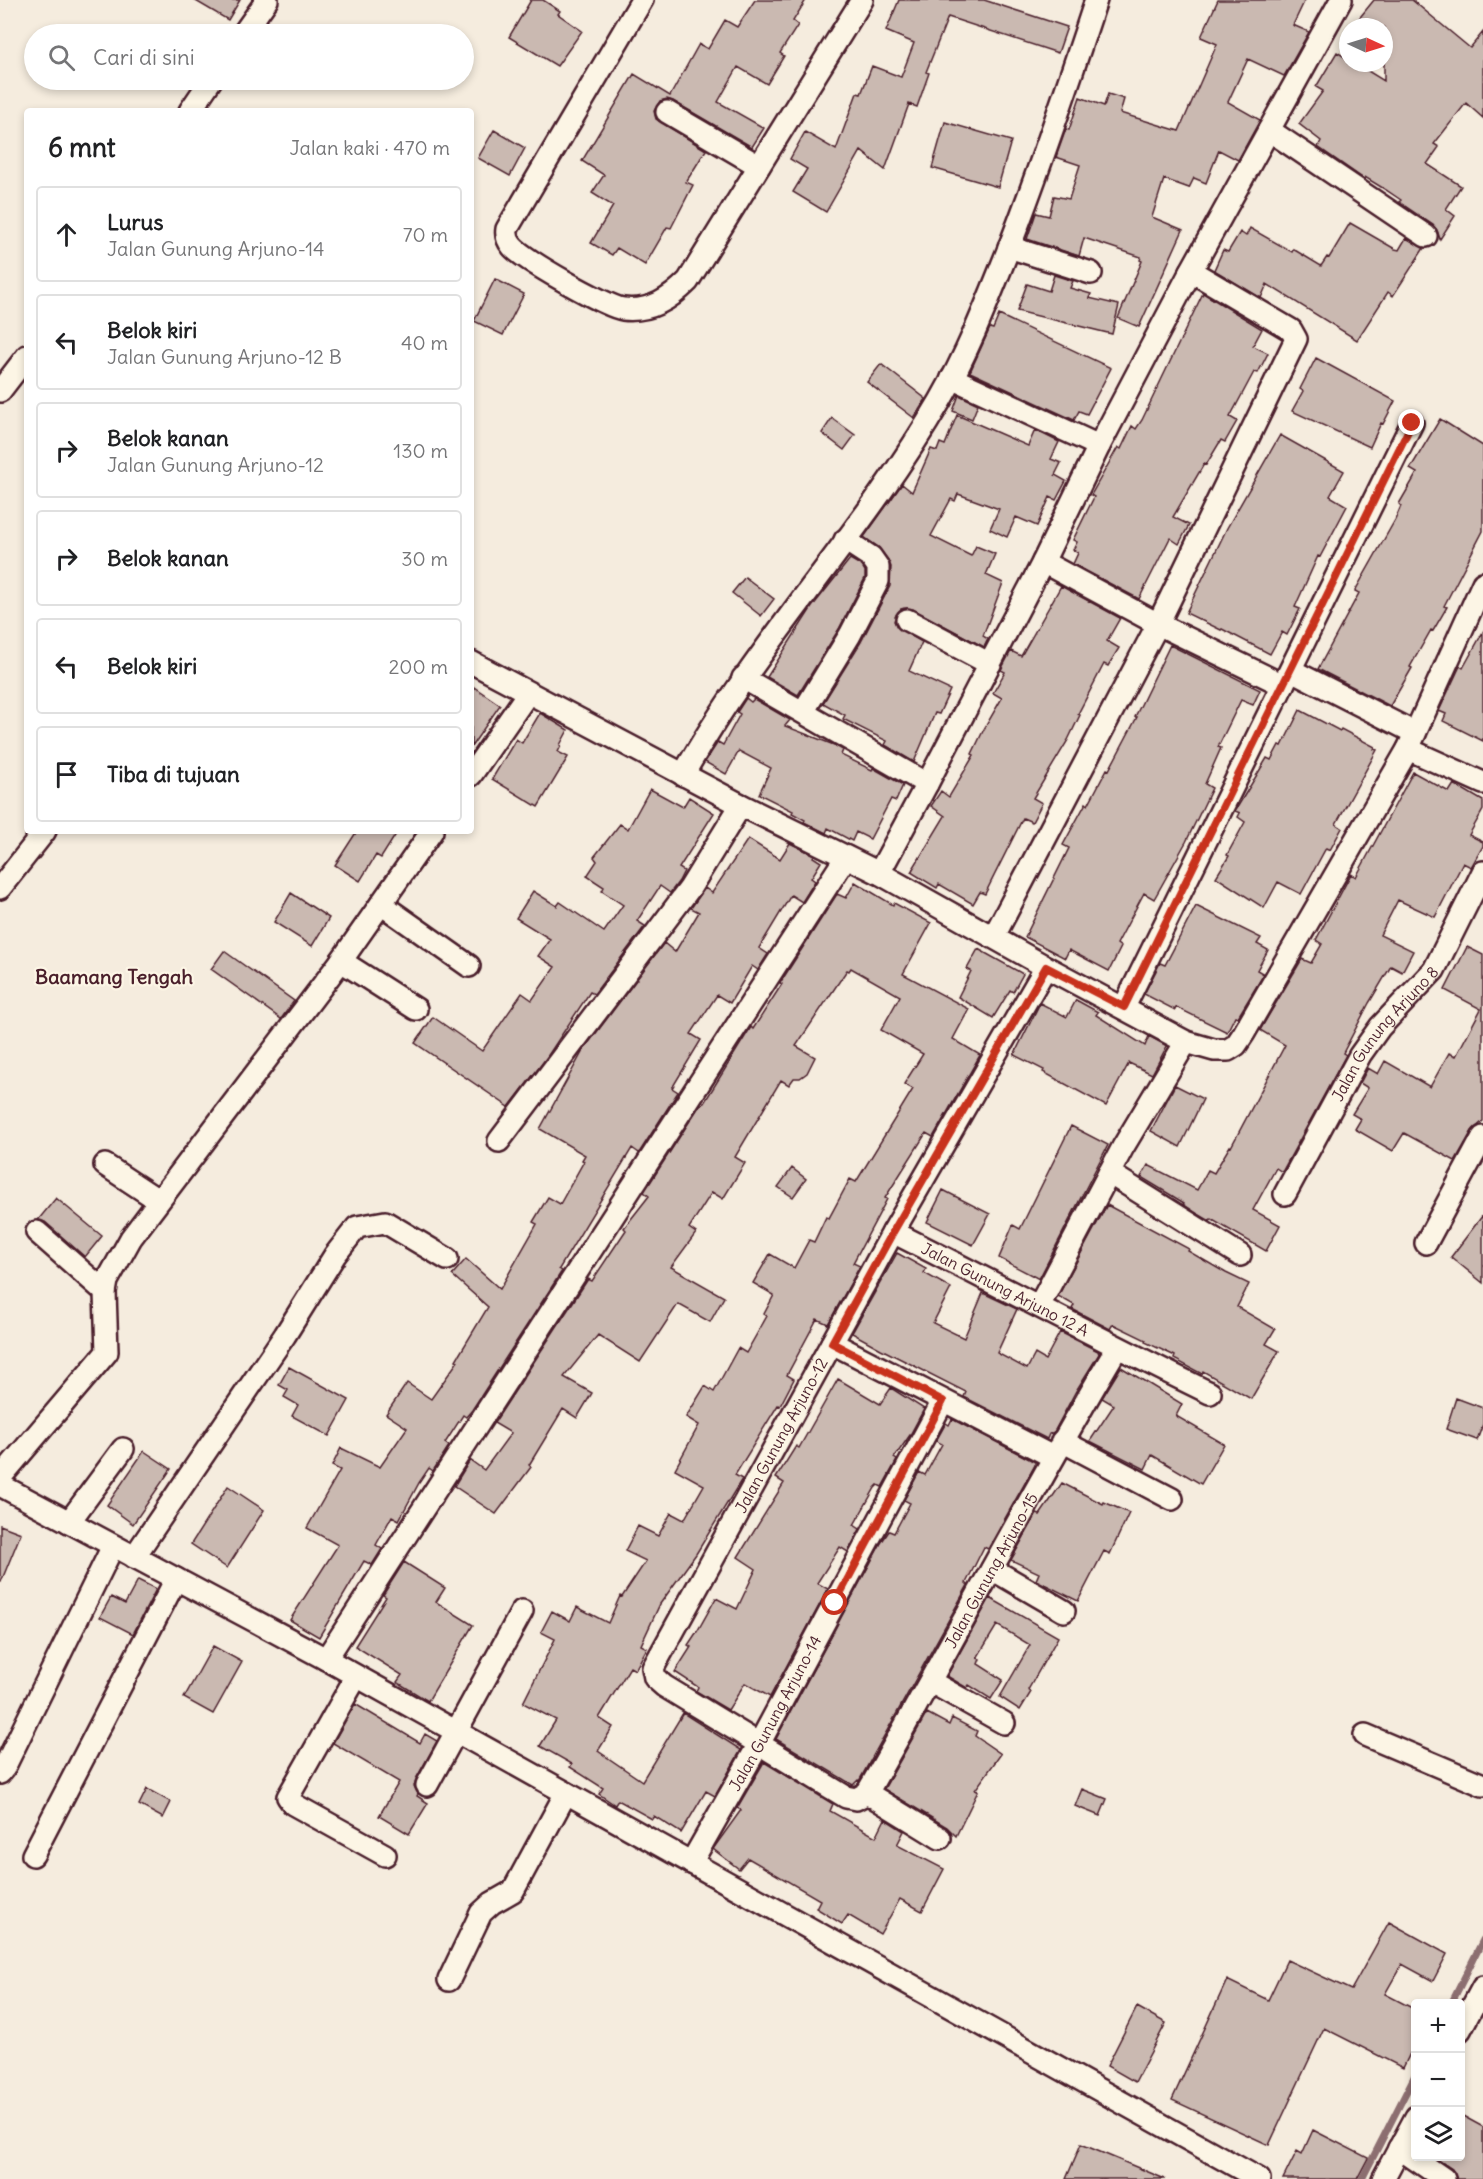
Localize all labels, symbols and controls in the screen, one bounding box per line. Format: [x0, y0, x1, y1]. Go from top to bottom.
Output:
north arrow [1339, 18, 1393, 72]
search box [24, 24, 474, 90]
icon: search [45, 41, 78, 74]
text: Cari di sini [93, 43, 195, 71]
text: 6 mnt [48, 131, 116, 164]
text: Jalan kaki · 470 m [289, 135, 450, 160]
text: Lurus [107, 208, 163, 236]
icon: ahead [50, 218, 83, 251]
text: 70 m [403, 222, 448, 247]
text: Jalan Gunung Arjuno-14 [107, 236, 325, 261]
text: Belok kiri [107, 316, 197, 344]
icon: left [50, 326, 83, 359]
text: 40 m [401, 330, 448, 355]
text: Jalan Gunung Arjuno-12 B [107, 344, 342, 369]
route end [1398, 409, 1424, 435]
text: Belok kanan [107, 424, 229, 452]
icon: right [50, 434, 83, 467]
text: 130 m [393, 438, 448, 463]
text: Jalan Gunung Arjuno-12 [107, 452, 324, 477]
icon: right [50, 542, 83, 575]
text: Belok kanan [107, 544, 229, 572]
text: 30 m [401, 546, 448, 571]
icon: left [50, 650, 83, 683]
text: Belok kiri [107, 652, 197, 680]
text: 200 m [388, 654, 448, 679]
icon: arrive [50, 758, 83, 791]
text: Tiba di tujuan [107, 760, 240, 788]
street label: Jalan Gunung Arjuno 8 [1327, 962, 1443, 1104]
district label: Baamang Tengah [35, 964, 193, 989]
street label: Jalan Gunung Arjuno 12 A [918, 1238, 1092, 1341]
street label: Jalan Gunung Arjuno-12 [731, 1354, 832, 1516]
street label: Jalan Gunung Arjuno-15 [940, 1489, 1042, 1651]
route start [821, 1589, 847, 1615]
street label: Jalan Gunung Arjuno-14 [724, 1632, 826, 1794]
map controls [1411, 1999, 1465, 2161]
button: + [1411, 1999, 1465, 2053]
button: − [1411, 2053, 1465, 2107]
button: layers [1411, 2107, 1465, 2161]

